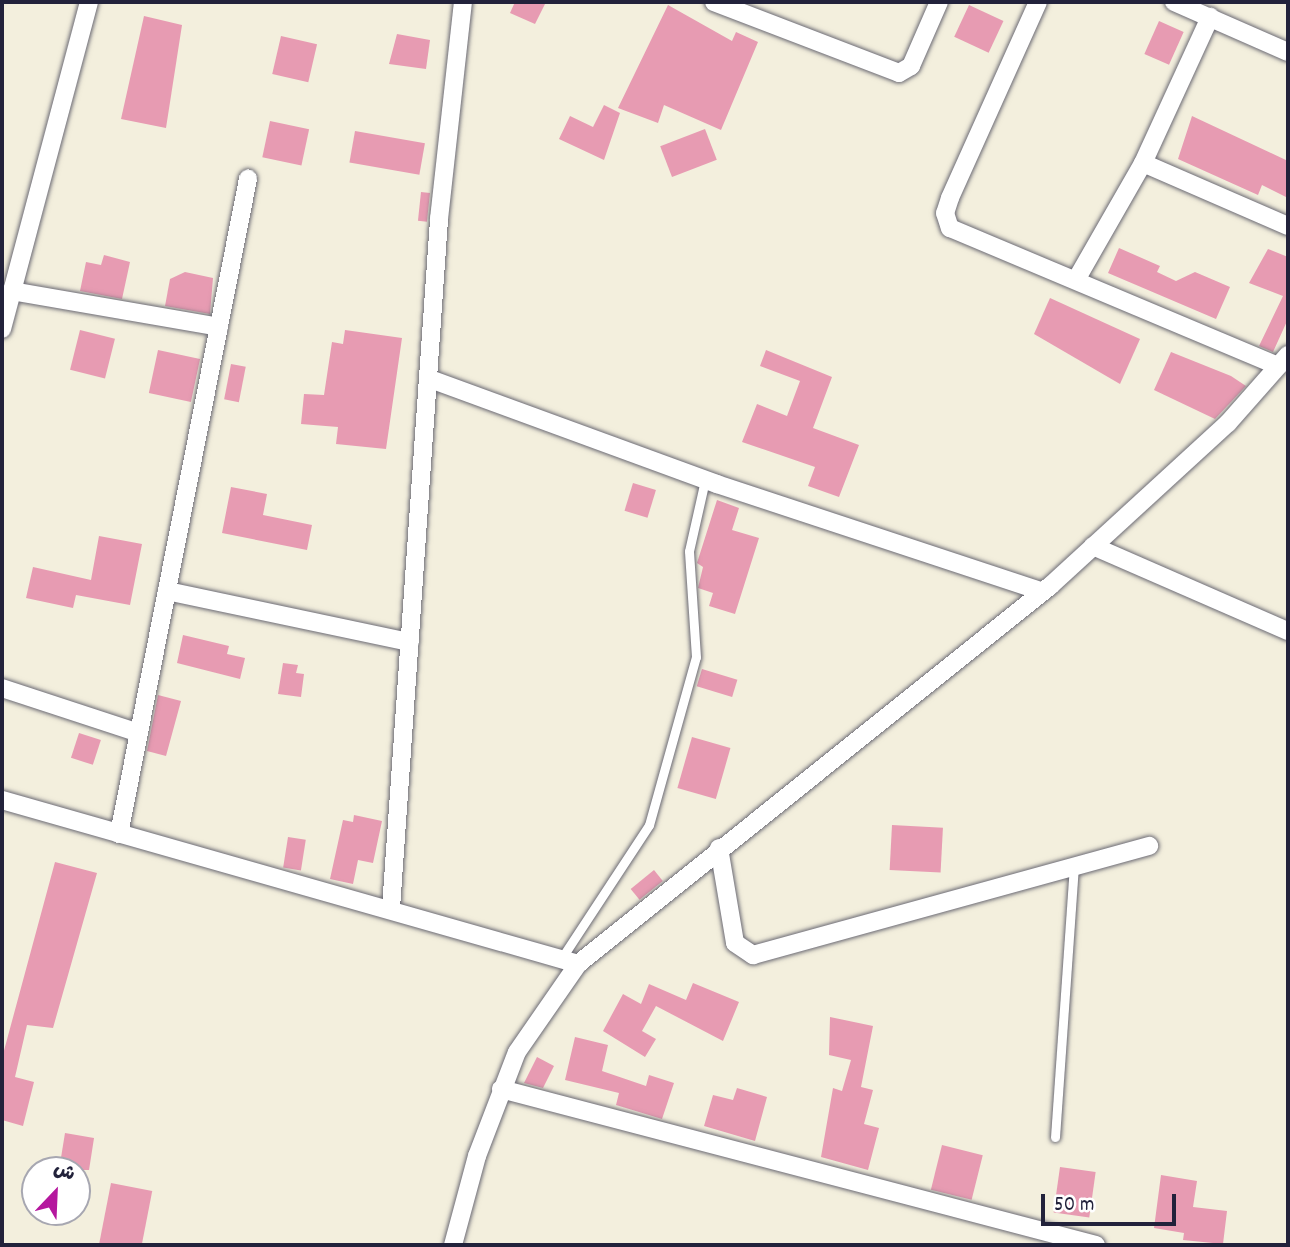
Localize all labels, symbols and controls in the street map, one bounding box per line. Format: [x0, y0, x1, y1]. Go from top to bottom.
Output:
north arrow [21, 1156, 91, 1226]
text: ش [49, 1157, 79, 1190]
scale bar [1045, 1180, 1180, 1224]
text: 50 m [1054, 1191, 1094, 1221]

